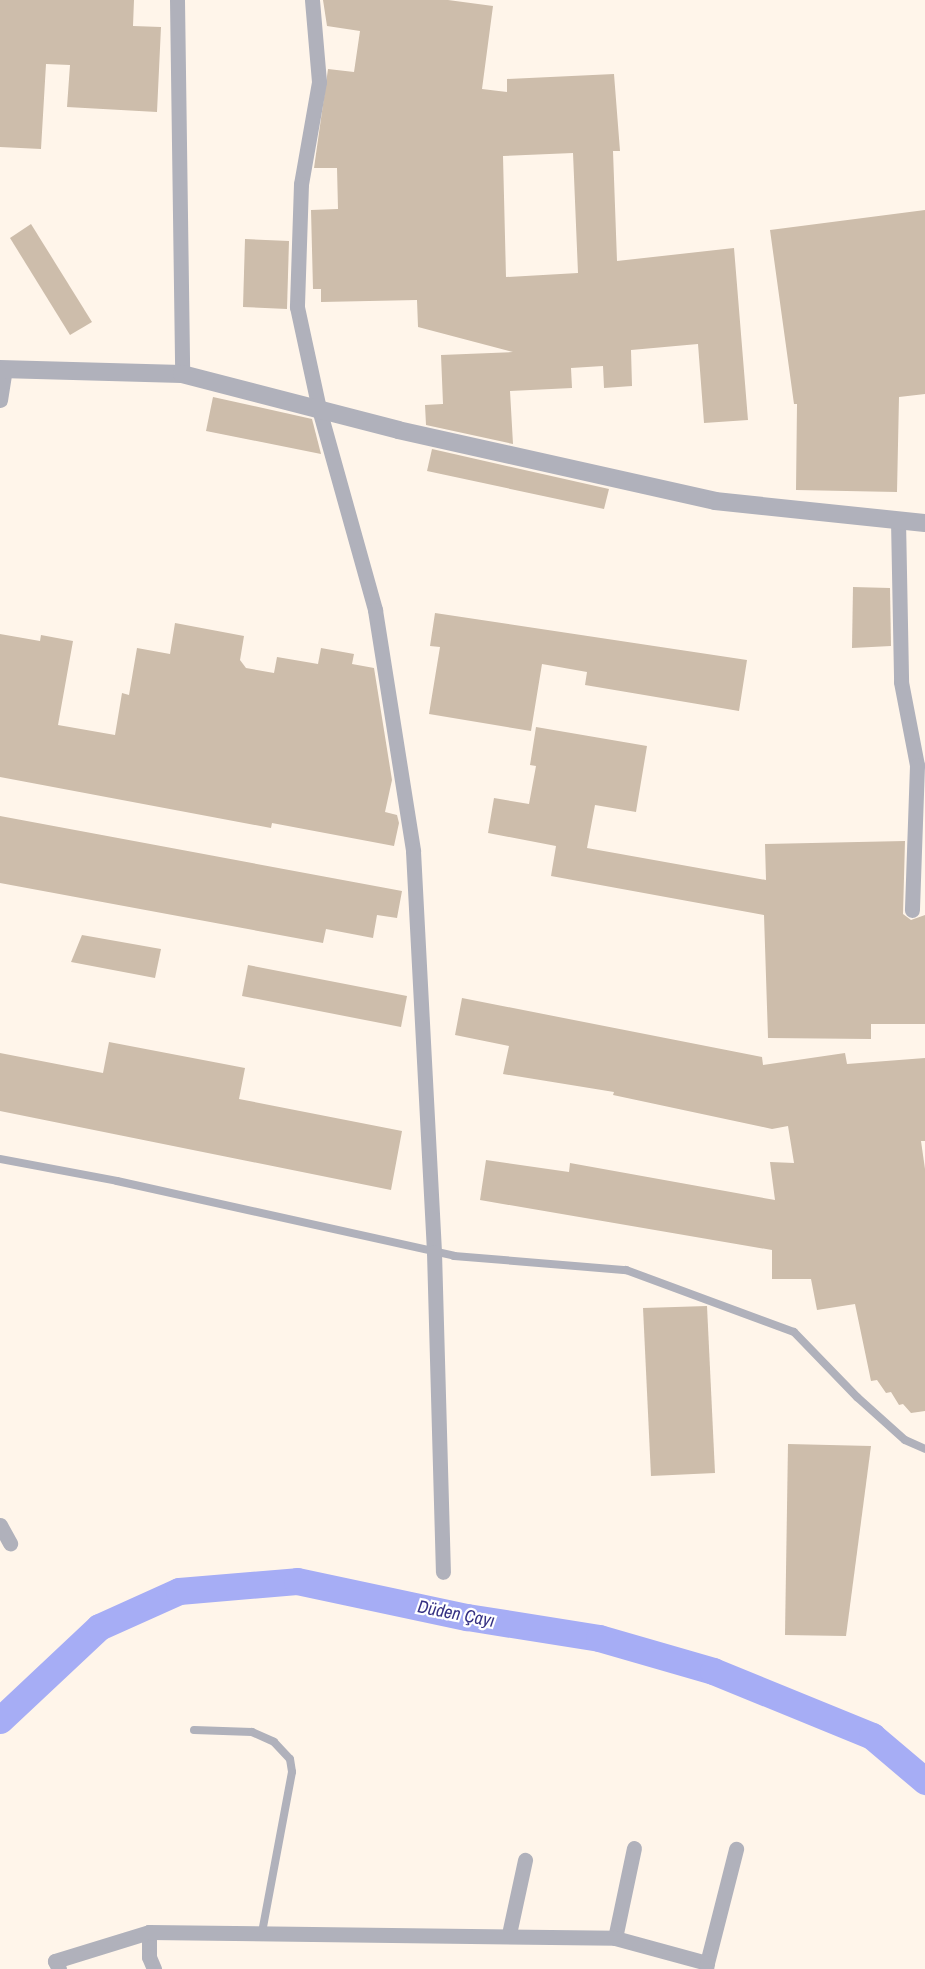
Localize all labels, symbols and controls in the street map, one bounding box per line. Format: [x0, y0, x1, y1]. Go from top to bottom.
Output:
water label: Düden Çayı [416, 1596, 496, 1632]

